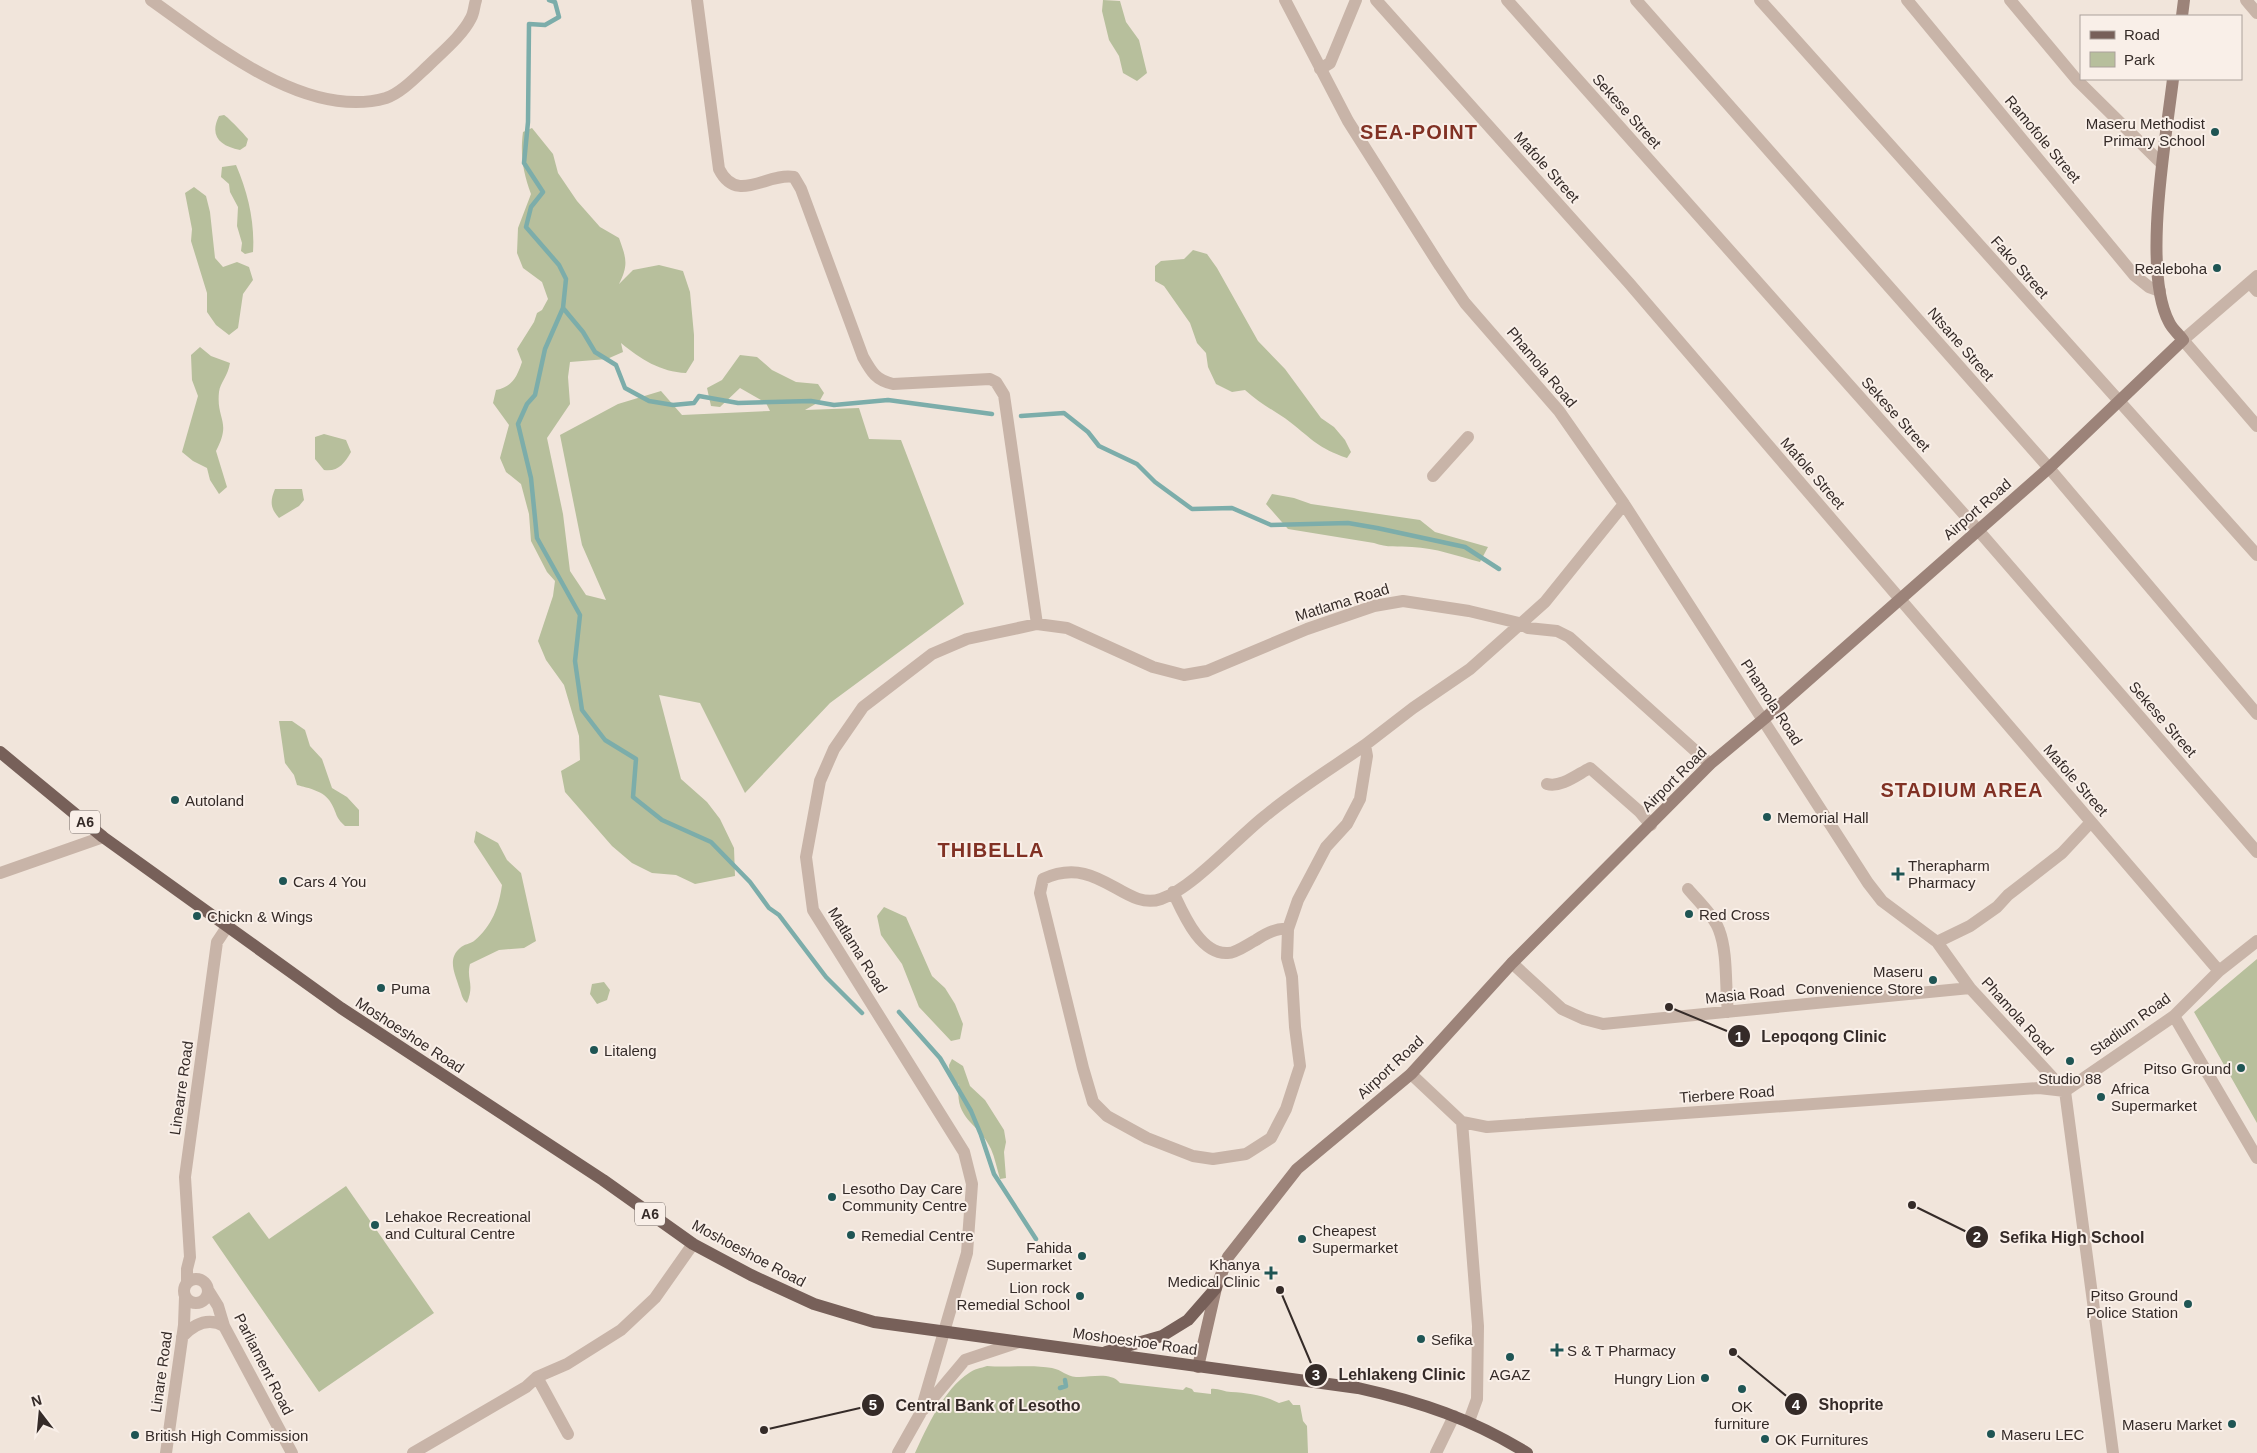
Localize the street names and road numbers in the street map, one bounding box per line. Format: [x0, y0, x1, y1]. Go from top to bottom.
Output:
street label: Sekese Street [1589, 70, 1665, 152]
street label: Ramofole Street [2002, 92, 2085, 187]
street label: Mafole Street [1511, 128, 1584, 206]
street label: Fako Street [1988, 232, 2053, 302]
street label: Ntsane Street [1924, 304, 1998, 385]
street label: Phamola Road [1504, 324, 1580, 410]
street label: Sekese Street [1858, 373, 1934, 455]
street label: Mafole Street [1777, 434, 1849, 513]
street label: Airport Road [1940, 475, 2014, 543]
street label: Matlama Road [1293, 580, 1391, 624]
street label: Phamola Road [1738, 656, 1806, 748]
street label: Sekese Street [2126, 678, 2201, 761]
street label: Mafole Street [2040, 741, 2112, 820]
street label: Airport Road [1638, 743, 1710, 815]
road number: A6 [70, 810, 100, 834]
street label: Matlama Road [825, 904, 891, 996]
street label: Phamola Road [1978, 973, 2058, 1059]
street label: Masia Road [1704, 981, 1786, 1007]
street label: Stadium Road [2087, 989, 2173, 1059]
street label: Moshoeshoe Road [353, 994, 467, 1076]
street label: Airport Road [1353, 1032, 1427, 1102]
street label: Linearre Road [166, 1040, 196, 1136]
street label: Tierbere Road [1679, 1082, 1775, 1106]
road number: A6 [635, 1202, 665, 1226]
street label: Moshoeshoe Road [689, 1216, 809, 1290]
street label: Parliament Road [231, 1310, 297, 1418]
street label: Moshoeshoe Road [1071, 1324, 1199, 1358]
street label: Linare Road [147, 1330, 175, 1414]

